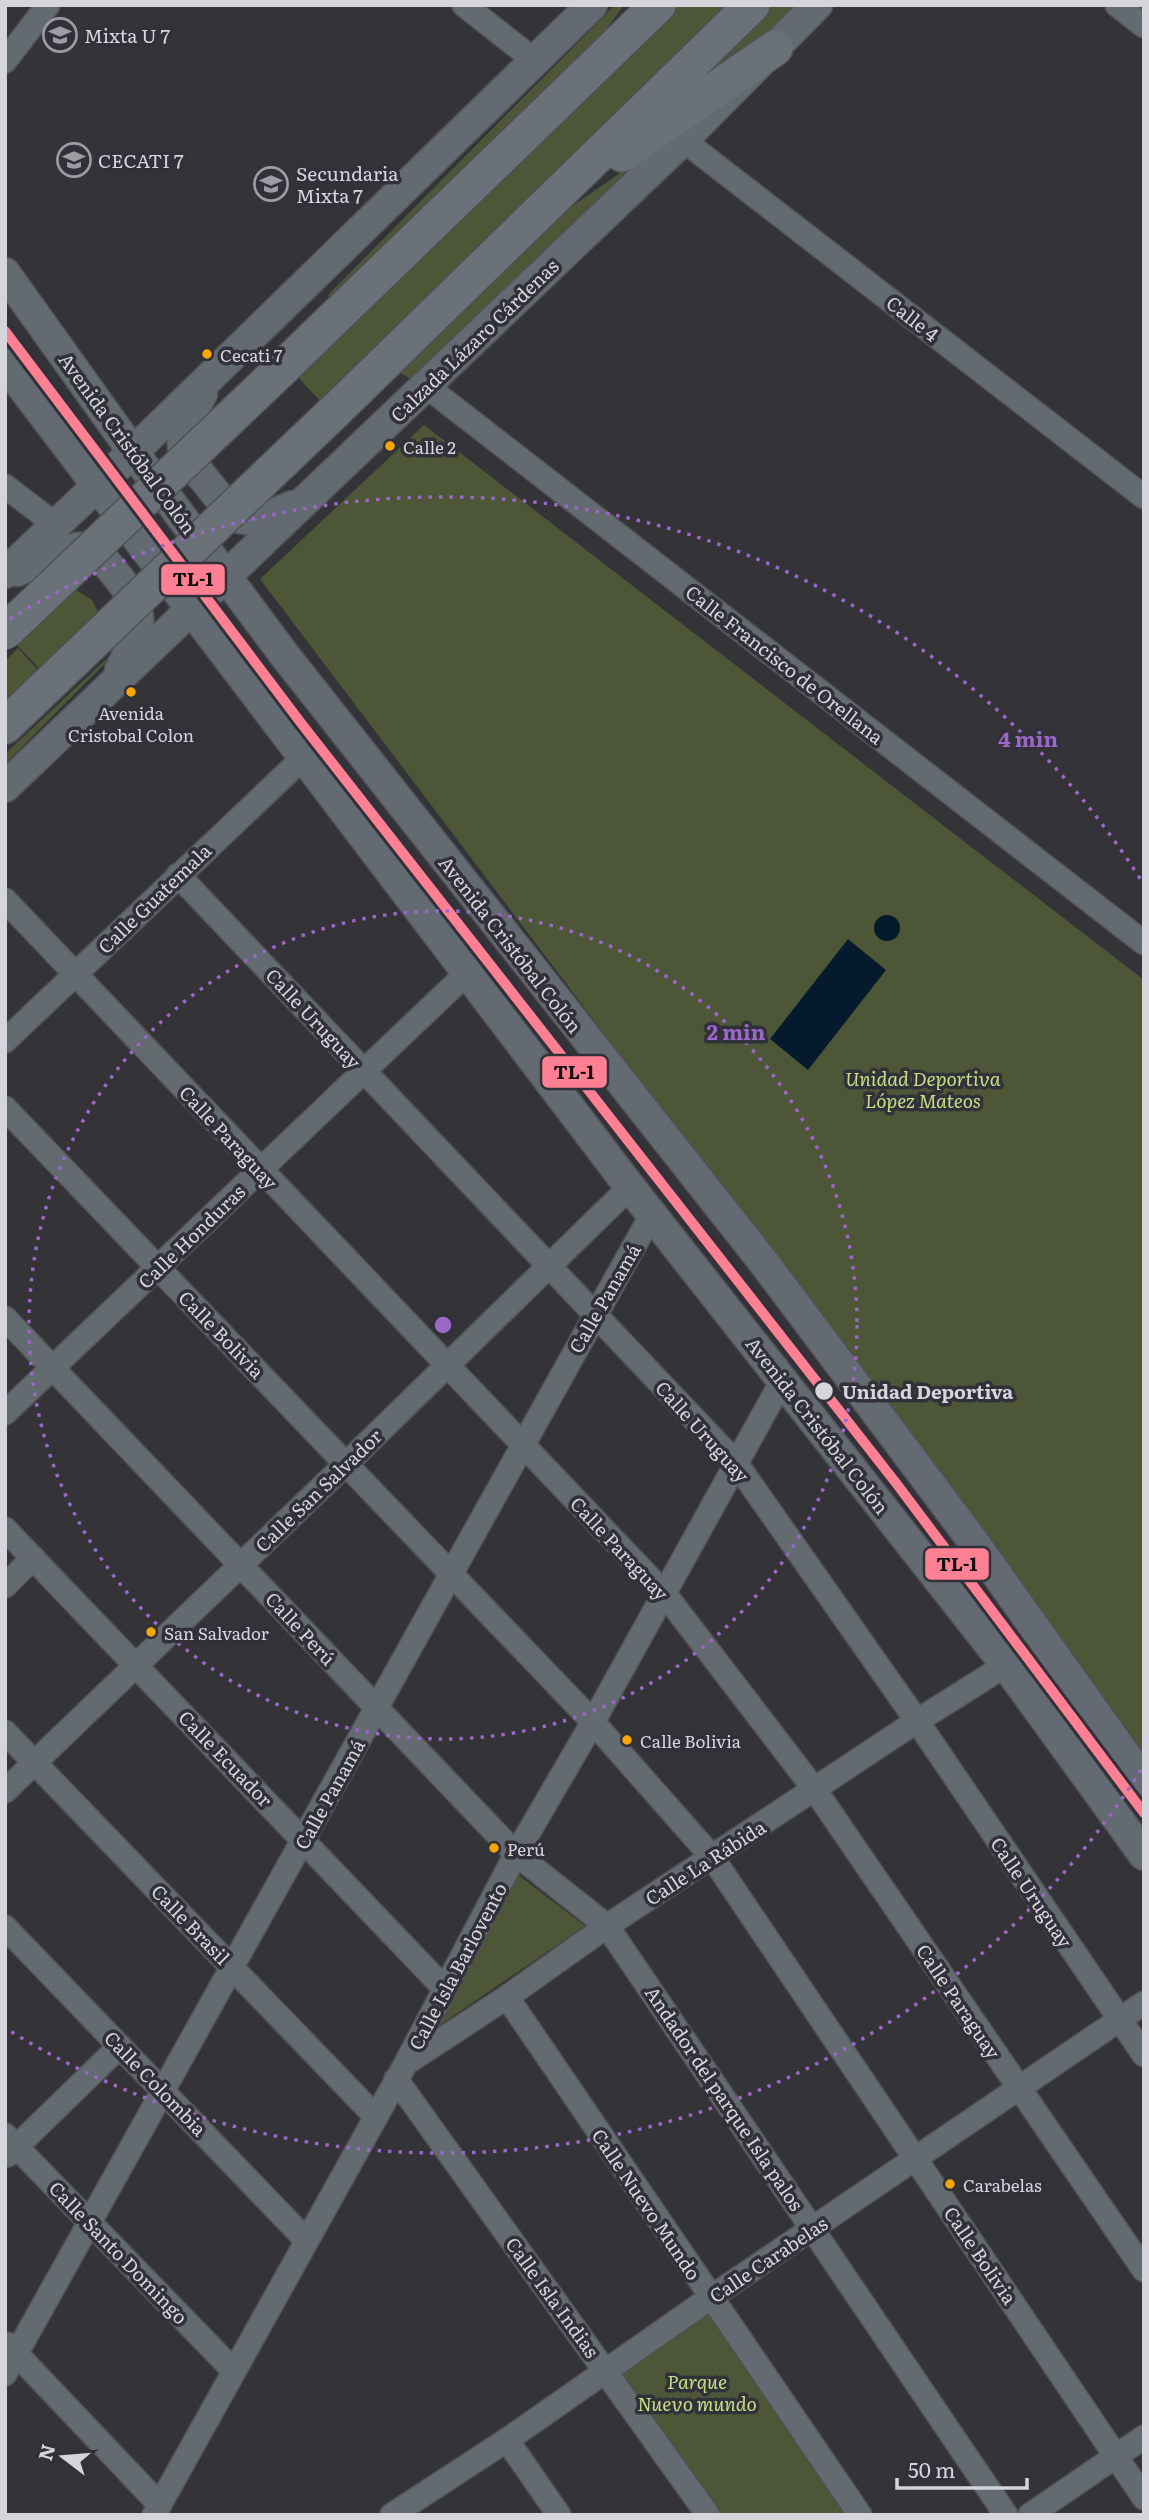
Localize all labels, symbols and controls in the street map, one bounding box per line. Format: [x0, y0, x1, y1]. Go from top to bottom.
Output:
school or university icon: Mixta U 7 [41, 16, 79, 54]
place label: Mixta U 7 [84, 21, 170, 49]
school or university icon: CECATI 7 [55, 141, 93, 179]
place label: CECATI 7 [98, 146, 184, 174]
place label: Secundaria Mixta 7 [296, 159, 399, 209]
school or university icon: Secundaria Mixta 7 [252, 165, 290, 203]
street label: Calzada Lázaro Cárdenas [384, 252, 565, 428]
street label: Calle 4 [881, 288, 946, 348]
place label: Cecati 7 [220, 342, 283, 367]
street label: Avenida Cristóbal Colón [53, 347, 203, 539]
marker: Cecati 7 [200, 347, 214, 361]
place label: Calle 2 [403, 434, 456, 459]
marker: Calle 2 [383, 439, 397, 453]
line badge: TL-1 [160, 563, 226, 596]
text: TL-1 [173, 564, 214, 592]
street label: Calle Francisco de Orellana [680, 578, 891, 751]
marker: Avenida Cristobal Colon [124, 685, 138, 699]
place label: Avenida Cristobal Colon [68, 700, 194, 747]
text: 4 min [998, 722, 1058, 753]
street label: Calle Guatemala [91, 836, 218, 959]
street label: Avenida Cristóbal Colón [433, 849, 589, 1039]
street label: Calle Uruguay [260, 962, 368, 1075]
text: 2 min [707, 1015, 766, 1046]
line badge: TL-1 [541, 1055, 608, 1089]
text: TL-1 [554, 1057, 595, 1085]
park label: Unidad Deportiva López Mateos [845, 1064, 1001, 1114]
street label: Calle Paraguay [173, 1079, 285, 1195]
street label: Calle Honduras [131, 1177, 251, 1295]
street label: Calle Panamá [561, 1237, 647, 1358]
street label: Calle Bolivia [173, 1284, 272, 1385]
centre of rings [431, 1313, 455, 1337]
street label: Avenida Cristóbal Colón [740, 1330, 896, 1520]
street label: Calle Uruguay [650, 1374, 756, 1488]
place label: Unidad Deportiva [842, 1377, 1013, 1405]
marker: Unidad Deportiva [813, 1380, 835, 1402]
street label: Calle San Salvador [248, 1422, 388, 1558]
street label: Calle Paraguay [564, 1490, 676, 1606]
line badge: TL-1 [924, 1547, 990, 1581]
text: TL-1 [937, 1549, 978, 1577]
street label: Calle Perú [259, 1585, 343, 1671]
place label: San Salvador [164, 1620, 269, 1645]
marker: San Salvador [144, 1625, 158, 1639]
street label: Calle Ecuador [173, 1703, 279, 1813]
place label: Calle Bolivia [640, 1728, 742, 1753]
street label: Calle Panamá [287, 1733, 371, 1854]
marker: Calle Bolivia [620, 1733, 634, 1747]
street label: Calle La Rábida [639, 1812, 771, 1911]
street label: Calle Uruguay [985, 1831, 1080, 1953]
place label: Perú [507, 1836, 545, 1861]
marker: Perú [487, 1841, 501, 1855]
street label: Calle Brasil [145, 1877, 237, 1971]
street label: Calle Isla Barlovento [401, 1877, 513, 2055]
street label: Calle Paraguay [910, 1938, 1008, 2064]
street label: Andador del parque Isla palos [639, 1980, 811, 2216]
street label: Calle Colombia [98, 2024, 214, 2142]
street label: Calle Nuevo Mundo [586, 2123, 708, 2285]
place label: Carabelas [963, 2172, 1042, 2197]
street label: Calle Santo Domingo [43, 2174, 195, 2330]
marker: Carabelas [943, 2177, 957, 2191]
street label: Calle Bolivia [938, 2200, 1025, 2310]
street label: Calle Carabelas [703, 2209, 833, 2309]
street label: Calle Isla Indias [500, 2231, 607, 2363]
park label: Parque Nuevo mundo [637, 2367, 757, 2417]
north arrow [28, 2422, 98, 2492]
text: N [30, 2440, 61, 2464]
scale bar [897, 2446, 1026, 2490]
text: 50 m [908, 2453, 955, 2484]

